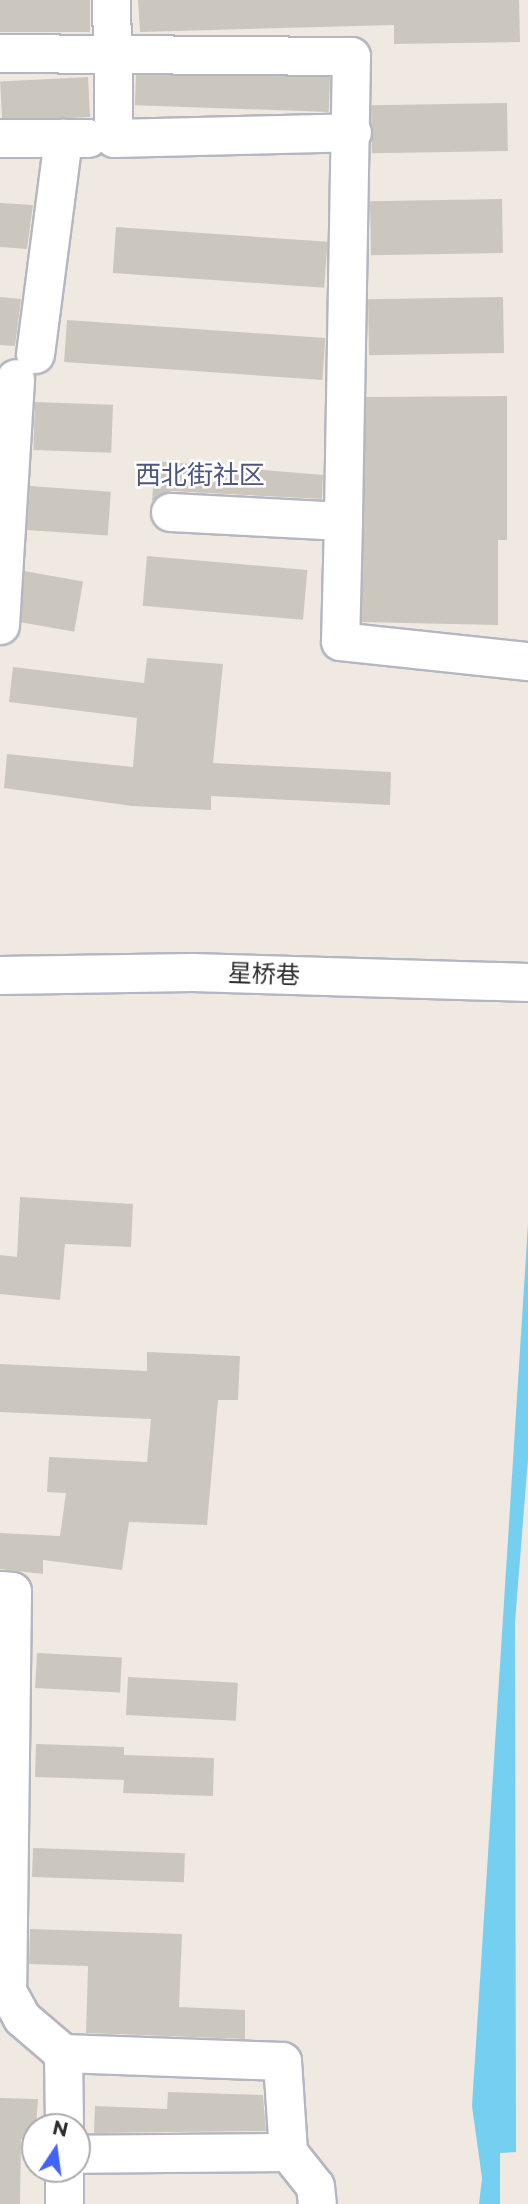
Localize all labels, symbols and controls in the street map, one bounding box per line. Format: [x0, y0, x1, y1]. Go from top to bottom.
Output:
district label: 西北街社区 [135, 460, 265, 492]
street label: 星桥巷 [228, 958, 300, 990]
north arrow [21, 2113, 91, 2183]
text: N [50, 2116, 70, 2142]

